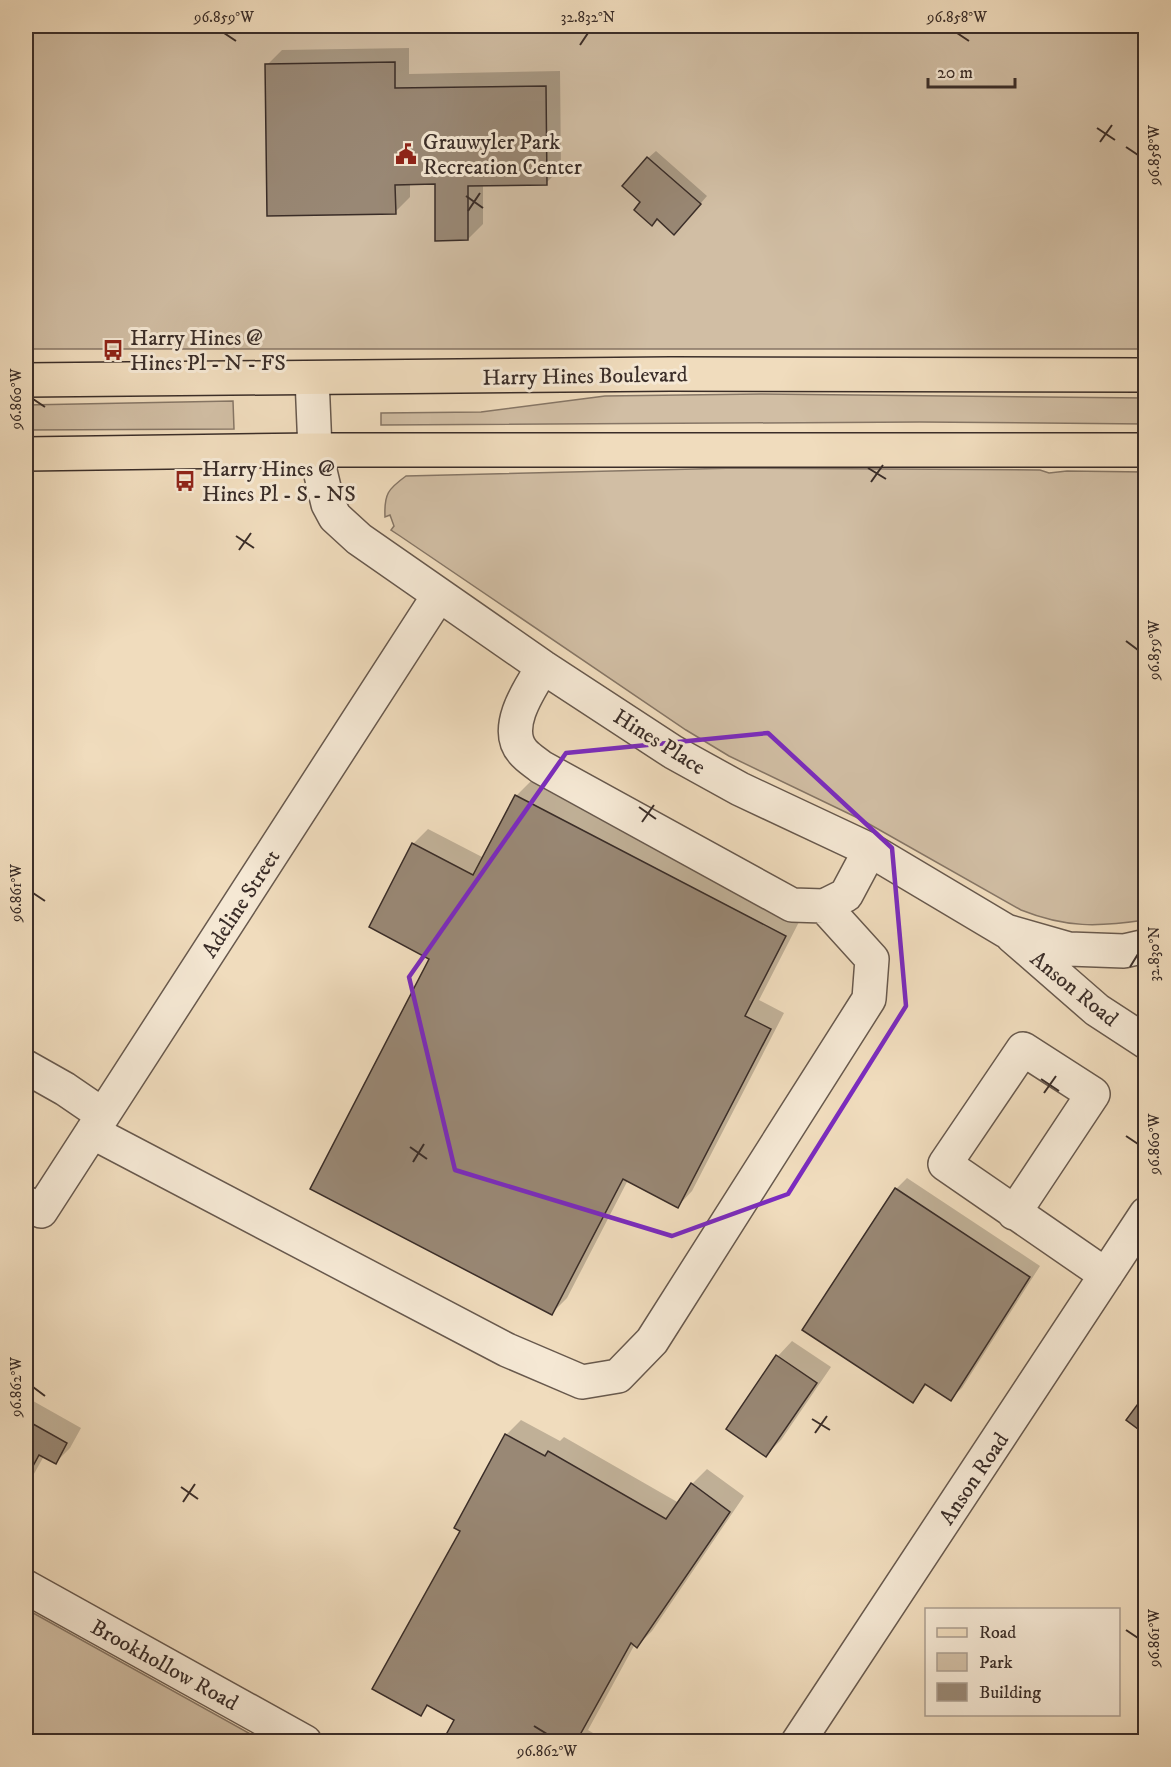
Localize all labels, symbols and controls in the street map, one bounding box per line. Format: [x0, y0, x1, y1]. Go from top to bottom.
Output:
text: 96.859°W [193, 8, 254, 27]
text: 32.832°N [561, 8, 615, 27]
text: 96.858°W [926, 8, 987, 27]
scale bar [928, 51, 1015, 89]
text: 20 m [937, 62, 973, 84]
text: 96.858°W [1145, 125, 1164, 186]
place label: Grauwyler Park Recreation Center [423, 129, 583, 181]
public building icon: Grauwyler Park Recreation Center [394, 142, 418, 166]
place label: Harry Hines @ Hines Pl - N - FS [130, 325, 286, 377]
bus stop icon: Harry Hines @ Hines Pl - N - FS [101, 338, 125, 362]
street label: Harry Hines Boulevard [482, 361, 688, 392]
text: 96.860°W [7, 368, 26, 430]
place label: Harry Hines @ Hines Pl - S - NS [202, 456, 356, 508]
bus stop icon: Harry Hines @ Hines Pl - S - NS [173, 469, 197, 493]
text: 96.859°W [1145, 620, 1164, 681]
street label: Hines Place [608, 703, 710, 781]
street label: Adeline Street [196, 845, 286, 963]
text: 96.861°W [7, 864, 26, 923]
text: 32.830°N [1145, 926, 1164, 982]
street label: Anson Road [1025, 946, 1123, 1033]
text: 96.860°W [1145, 1113, 1164, 1175]
text: 96.862°W [7, 1357, 26, 1418]
street label: Anson Road [934, 1428, 1015, 1530]
legend [925, 1608, 1120, 1716]
text: 96.861°W [1145, 1609, 1164, 1668]
street label: Brookhollow Road [86, 1614, 243, 1717]
text: Road [979, 1622, 1016, 1644]
text: Park [979, 1652, 1013, 1674]
text: Building [979, 1682, 1041, 1704]
text: 96.862°W [516, 1742, 577, 1761]

